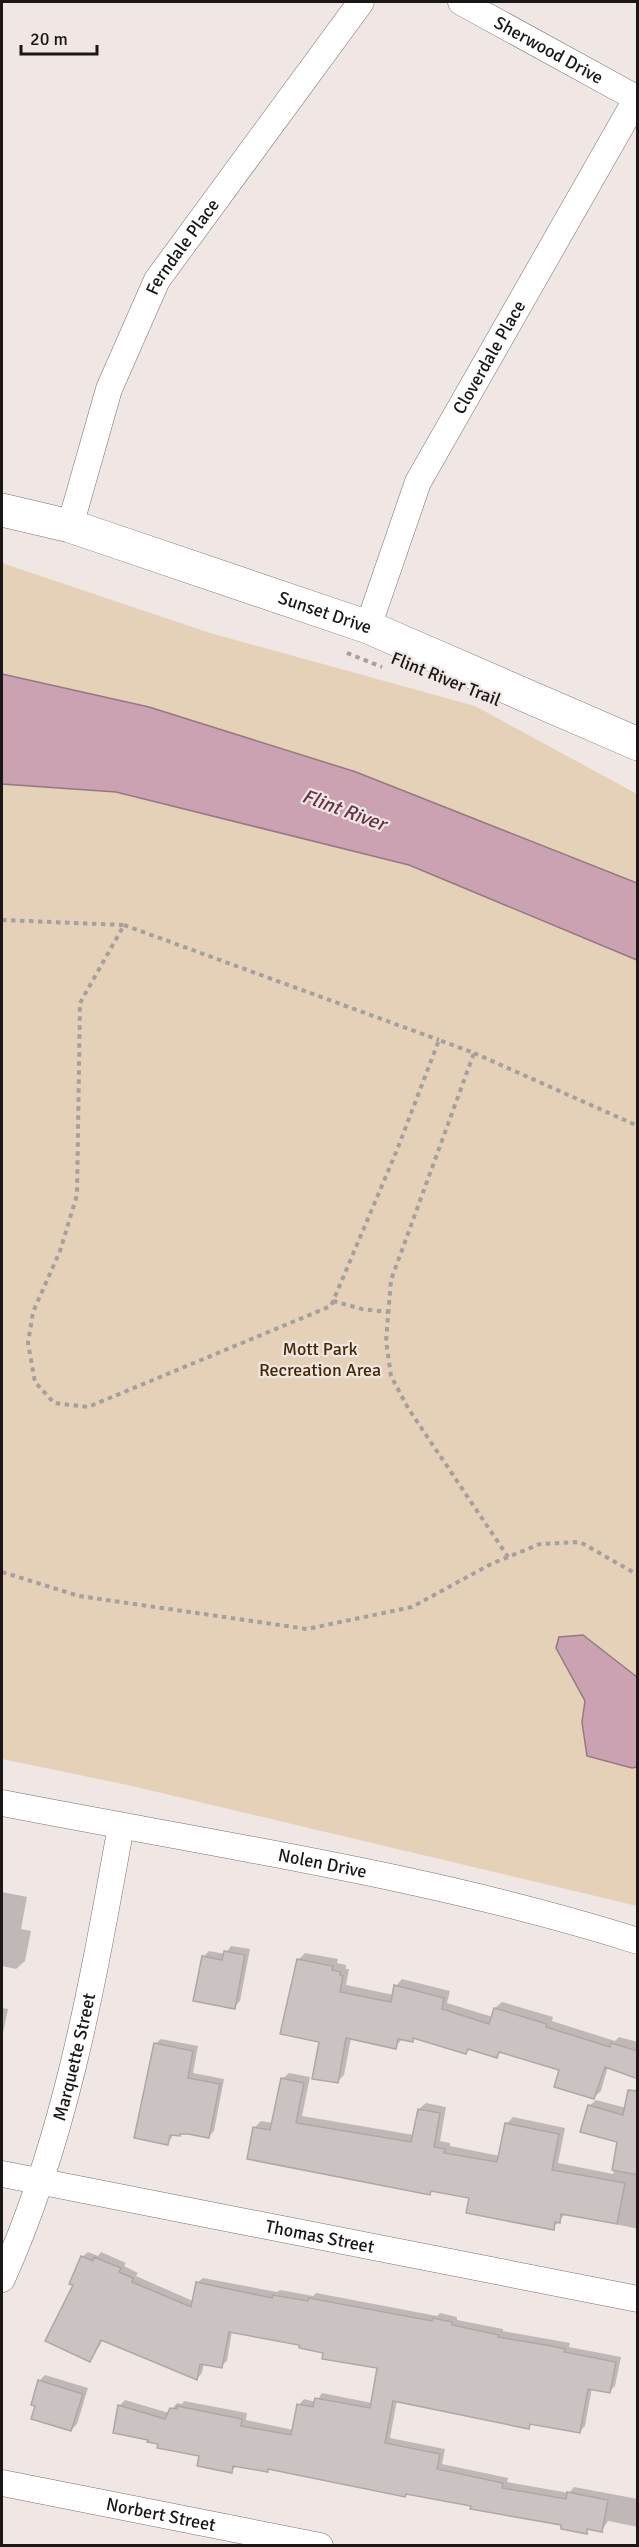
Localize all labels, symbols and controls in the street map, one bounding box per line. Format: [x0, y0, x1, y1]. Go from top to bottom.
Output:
street label: Sherwood Drive [490, 11, 607, 89]
scale bar [21, 18, 98, 56]
text: 20 m [30, 28, 68, 50]
street label: Ferndale Place [141, 194, 224, 298]
street label: Cloverdale Place [448, 296, 530, 418]
street label: Sunset Drive [275, 586, 374, 638]
street label: Flint River Trail [388, 647, 504, 711]
water label: Flint River [299, 783, 392, 838]
park label: Mott Park Recreation Area [259, 1338, 381, 1381]
street label: Nolen Drive [276, 1844, 369, 1883]
street label: Marquette Street [48, 1991, 100, 2123]
street label: Thomas Street [264, 2215, 376, 2258]
street label: Norbert Street [104, 2493, 217, 2536]

